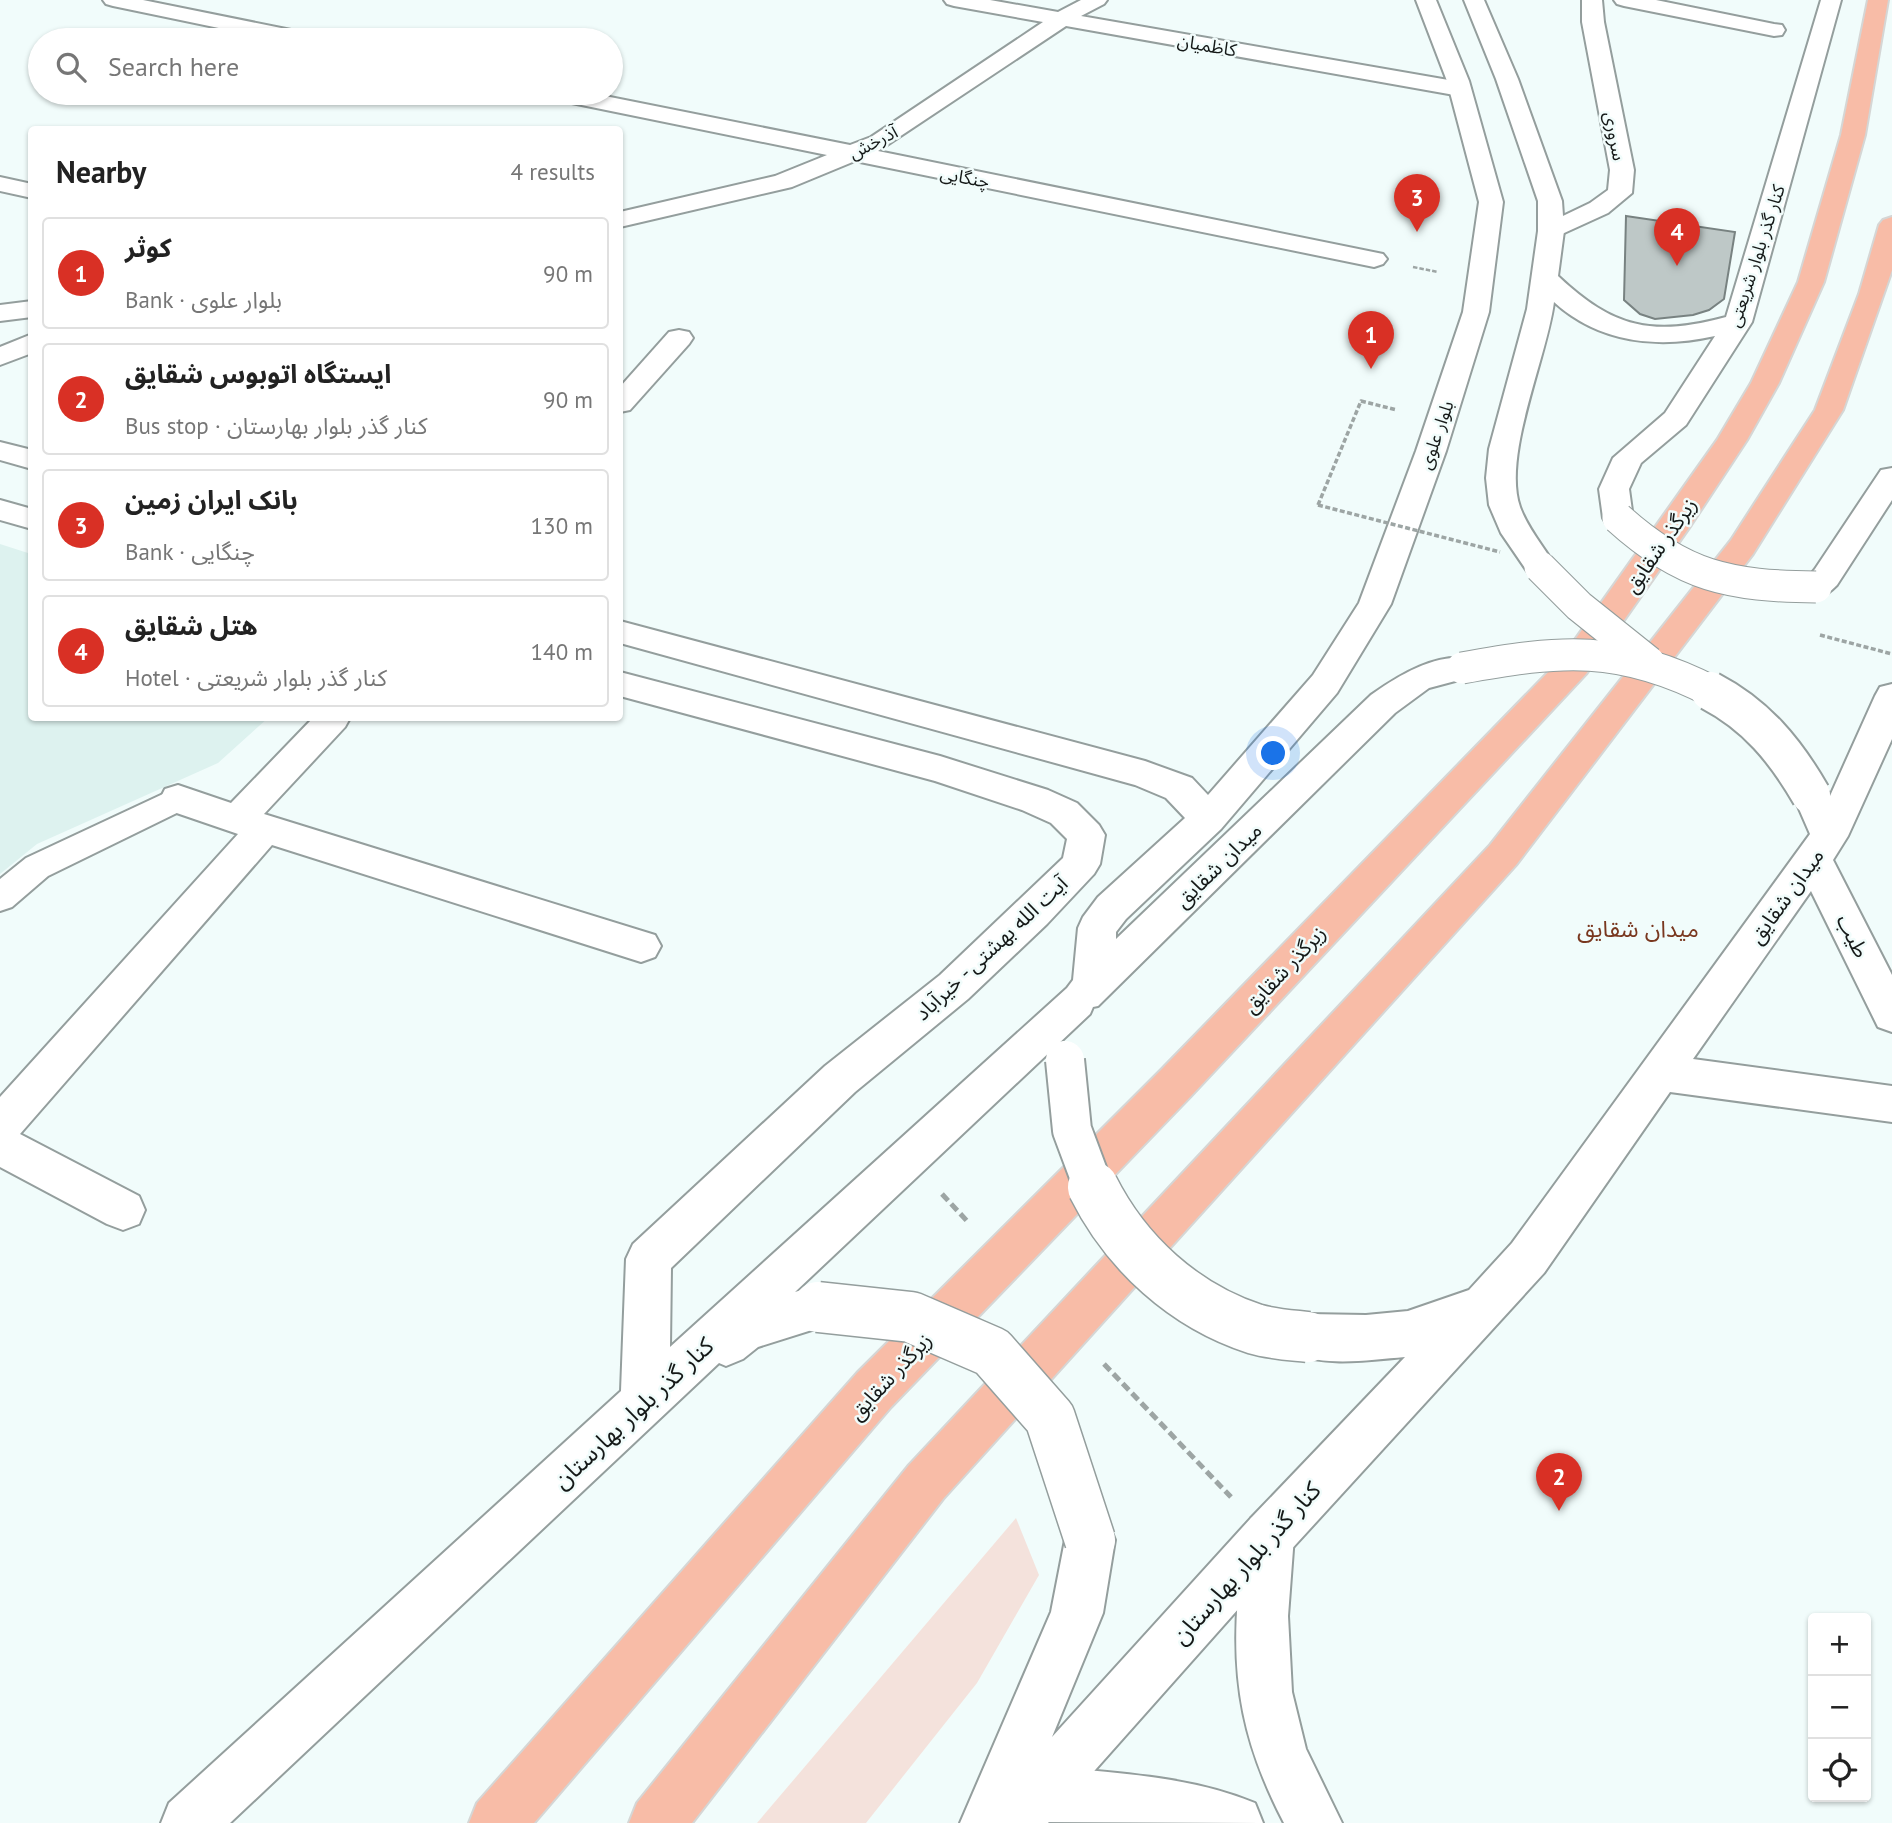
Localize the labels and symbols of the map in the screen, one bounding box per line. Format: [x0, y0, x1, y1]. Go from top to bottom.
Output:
street label: کاظمیان [1176, 29, 1239, 62]
street label: سروری [1599, 109, 1631, 163]
street label: آذرخش [845, 120, 902, 164]
street label: چنگایی [938, 161, 992, 193]
pin: 3 [1394, 174, 1440, 232]
street label: کنار گذر بلوار شریعتی [1722, 181, 1790, 330]
pin: 4 [1654, 208, 1700, 266]
pin: 1 [1348, 311, 1394, 369]
street label: بلوار علوی [1414, 398, 1458, 472]
street label: زیرگذر شقایق [1617, 492, 1703, 598]
your location [1256, 736, 1290, 770]
street label: میدان شقایق [1169, 817, 1267, 913]
street label: میدان شقایق [1742, 843, 1830, 949]
street label: آیت الله بهشتی - خیرآباد [909, 869, 1074, 1026]
street label: طیب [1831, 910, 1875, 962]
district label: میدان شقایق [1577, 914, 1699, 943]
street label: زیرگذر شقایق [1237, 920, 1331, 1018]
street label: زیرگذر شقایق [843, 1327, 937, 1425]
street label: کنار گذر بلوار بهارستان [546, 1330, 721, 1496]
pin: 2 [1536, 1453, 1582, 1511]
street label: کنار گذر بلوار بهارستان [1165, 1474, 1328, 1651]

